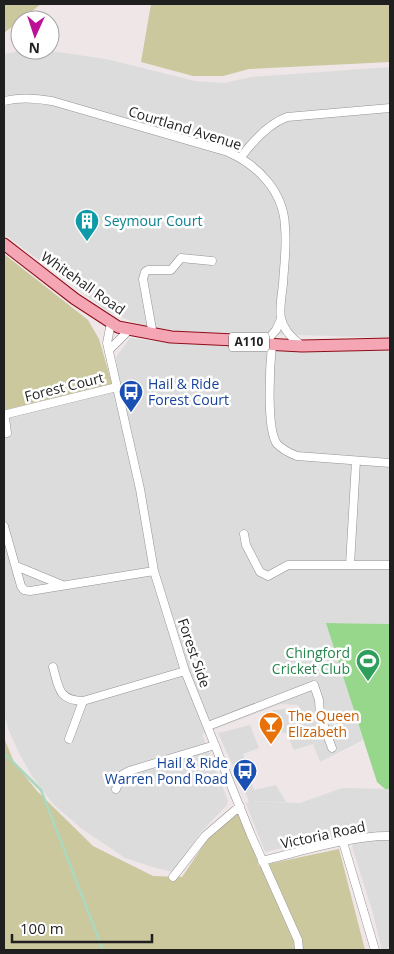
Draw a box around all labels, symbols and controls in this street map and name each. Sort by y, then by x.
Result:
north arrow [10,10,60,60]
text: N [28,39,40,58]
street label: Courtland Avenue [126,101,244,154]
building icon: Seymour Court [74,208,100,242]
place label: Seymour Court [104,211,202,230]
street label: Whitehall Road [38,247,129,319]
road number: A110 [229,332,269,352]
street label: Forest Court [22,367,106,406]
place label: Hail & Ride Forest Court [148,374,229,409]
bus stop icon: Hail & Ride Forest Court [118,379,144,413]
street label: Forest Side [174,616,215,690]
place label: Chingford Cricket Club [272,643,350,678]
sports icon: Chingford Cricket Club [355,648,381,682]
place label: The Queen Elizabeth [288,706,360,741]
bar icon: The Queen Elizabeth [258,711,284,745]
place label: Hail & Ride Warren Pond Road [105,753,228,788]
bus stop icon: Hail & Ride Warren Pond Road [232,758,258,792]
street label: Victoria Road [279,816,367,853]
scale bar [12,912,152,944]
text: 100 m [20,918,64,938]

